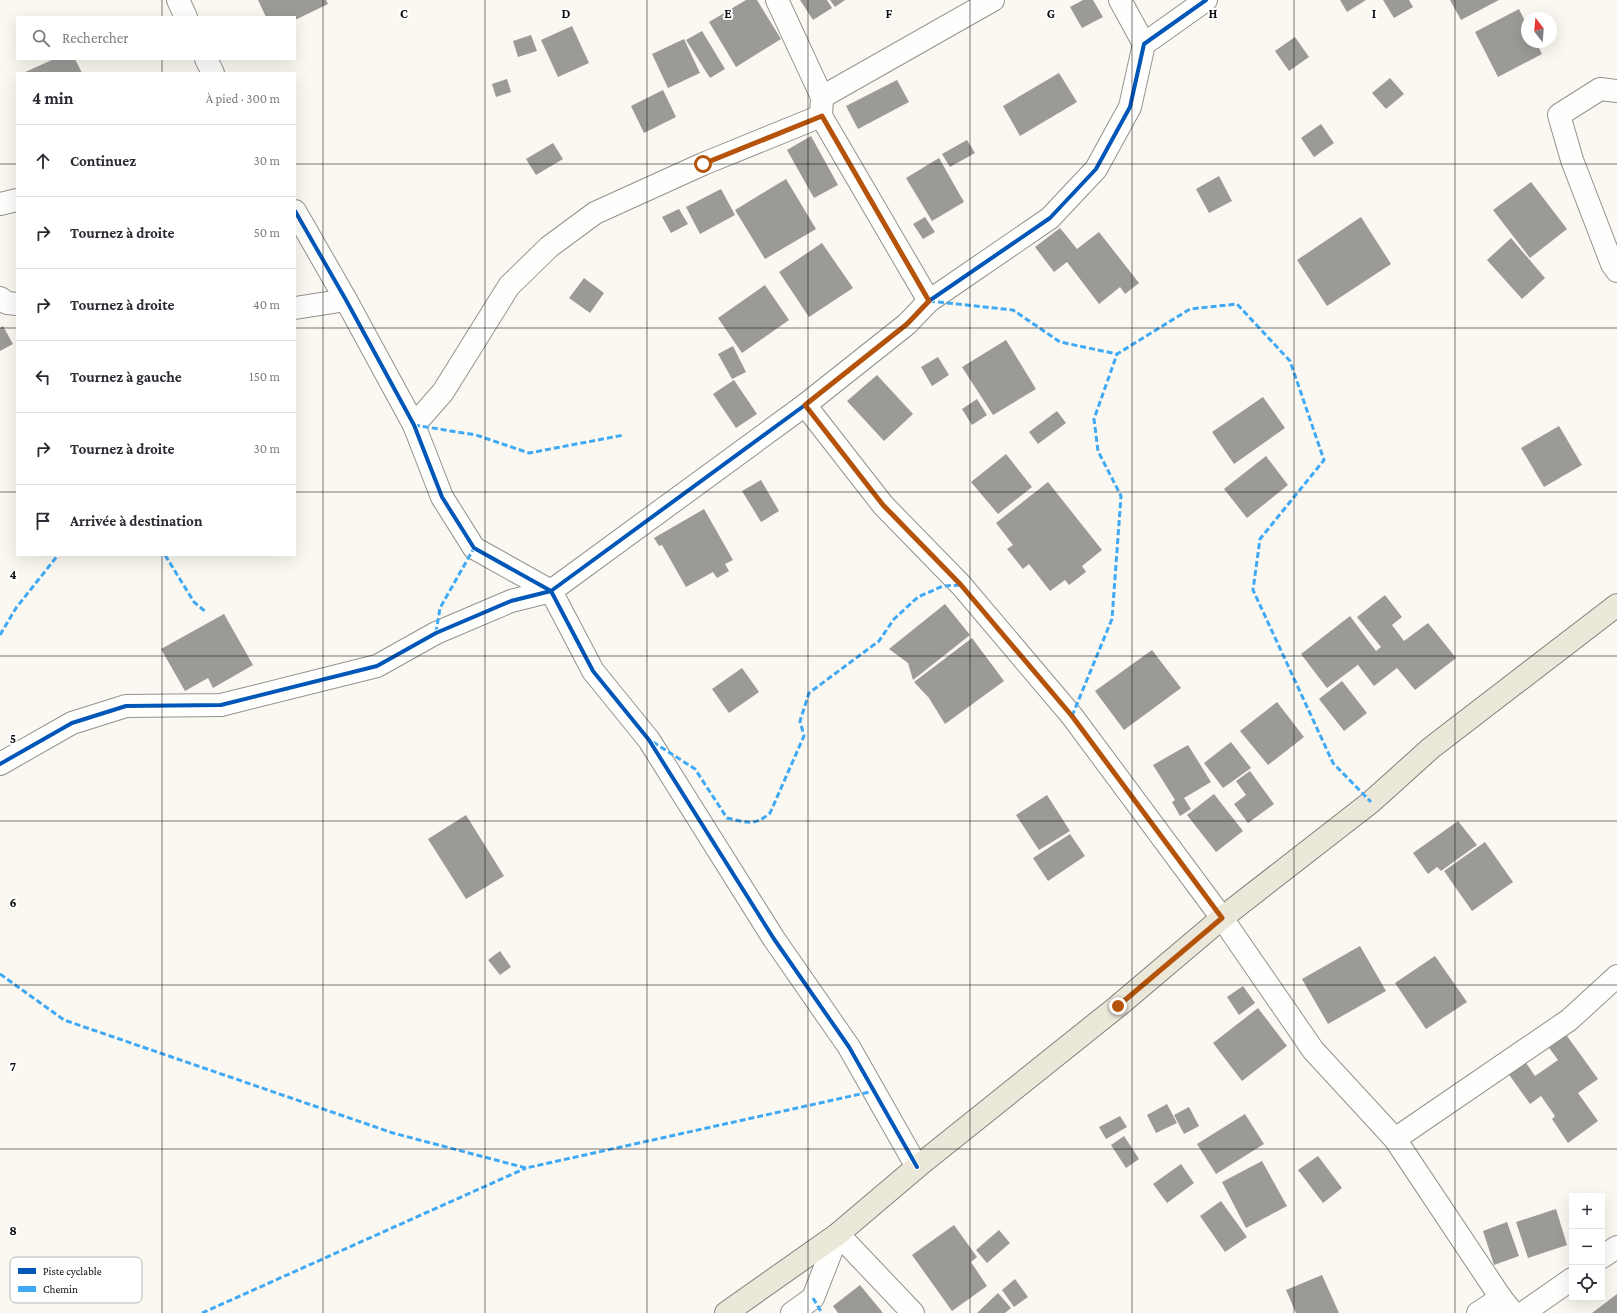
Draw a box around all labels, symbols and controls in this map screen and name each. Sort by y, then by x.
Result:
text: C [400,6,408,21]
text: D [562,6,571,21]
text: E [724,6,732,21]
text: F [886,6,893,21]
text: G [1047,6,1055,21]
text: H [1209,6,1218,21]
text: I [1372,6,1376,21]
north arrow [1521,12,1557,48]
search box [16,16,296,60]
icon: search [30,27,52,49]
text: Rechercher [62,30,129,46]
text: 4 min [32,89,74,108]
text: À pied · 300 m [206,91,280,106]
icon: ahead [32,150,54,172]
text: Continuez [70,153,136,169]
text: 30 m [254,153,280,168]
route start [694,155,712,173]
icon: right [32,222,54,244]
text: Tournez à droite [70,225,174,241]
text: 50 m [254,225,280,240]
icon: right [32,294,54,316]
text: Tournez à droite [70,297,174,313]
text: 40 m [253,297,280,312]
icon: left [32,366,54,388]
text: Tournez à gauche [70,369,182,385]
text: 150 m [249,369,280,384]
icon: right [32,438,54,460]
text: Tournez à droite [70,441,174,457]
text: 30 m [254,441,280,456]
icon: arrive [32,510,54,532]
text: Arrivée à destination [70,513,203,529]
text: 4 [9,567,17,582]
text: 5 [10,731,16,746]
text: 6 [9,895,17,910]
route end [1109,997,1127,1015]
text: 7 [10,1059,16,1074]
map controls [1569,1193,1605,1301]
button: + [1569,1193,1605,1229]
text: 8 [9,1223,17,1238]
button: − [1569,1229,1605,1265]
legend [10,1257,142,1303]
text: Piste cyclable [43,1265,102,1278]
button: locate [1569,1265,1605,1301]
text: Chemin [43,1283,78,1295]

